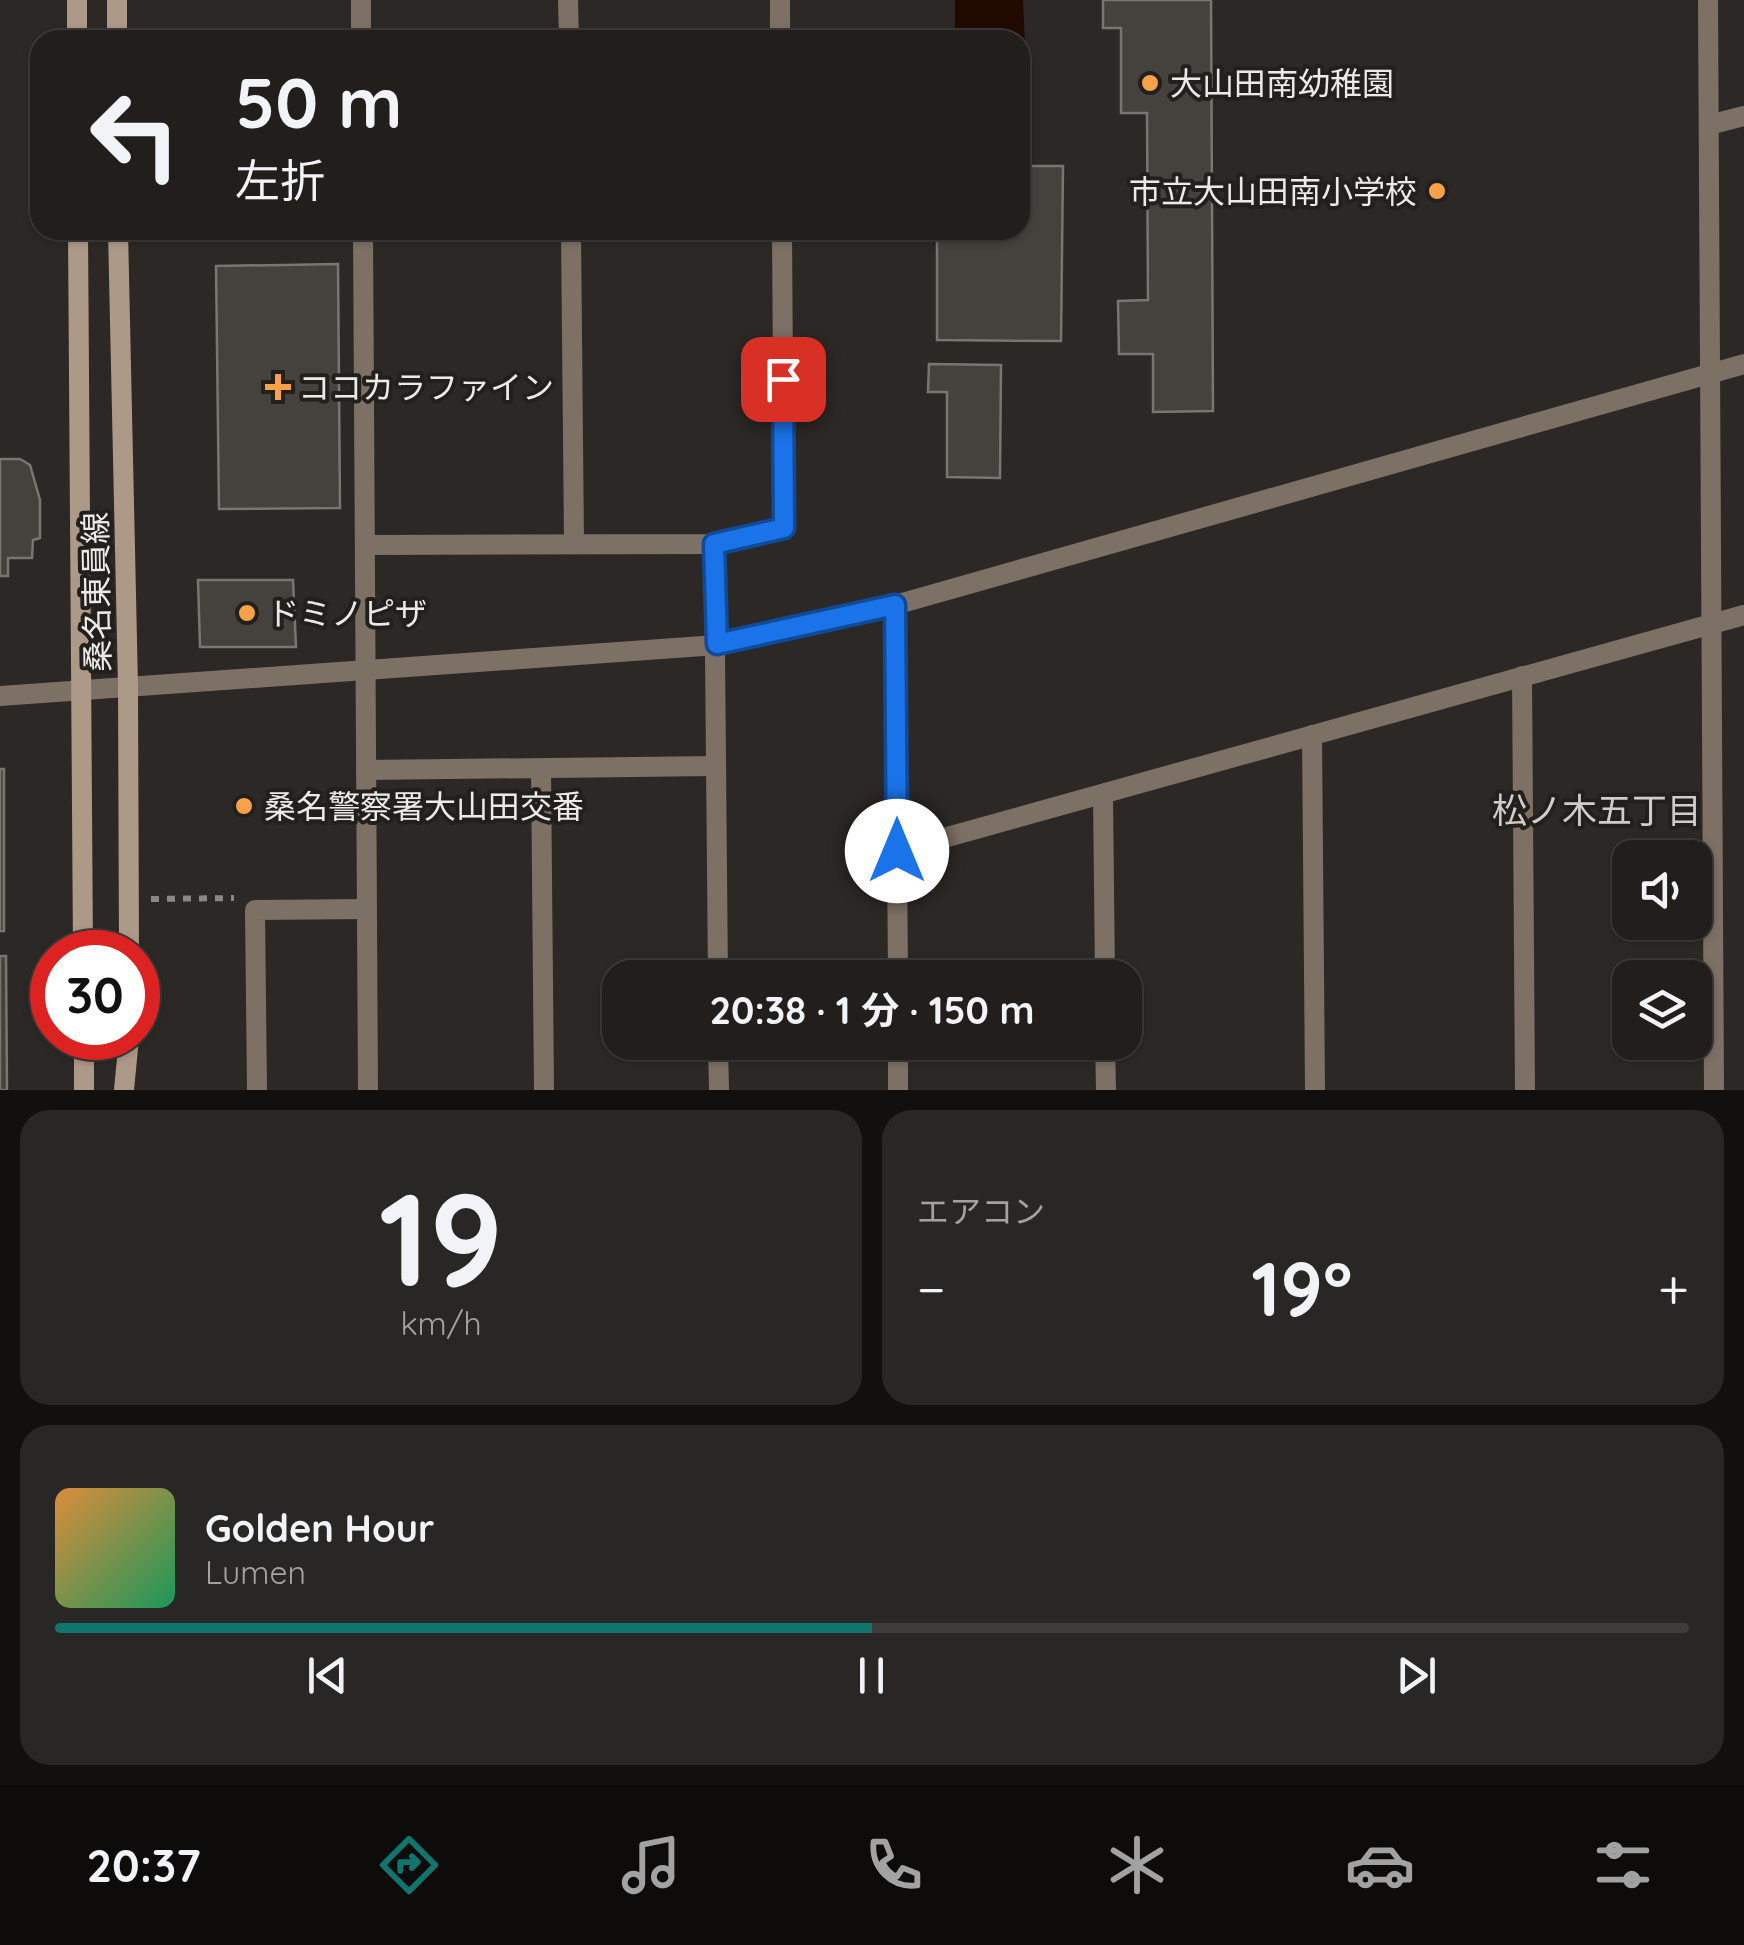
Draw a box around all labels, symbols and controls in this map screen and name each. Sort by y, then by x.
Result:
text: 50 m [235,58,402,146]
place label: 大山田南幼稚園 [1170,63,1394,103]
icon: left [70,70,200,200]
marker: 大山田南幼稚園 [1139,72,1161,94]
text: 左折 [235,152,325,208]
place label: 市立大山田南小学校 [1129,171,1417,211]
marker: 市立大山田南小学校 [1426,180,1448,202]
pin [741,337,826,422]
icon: arrive [756,352,811,407]
place label: ココカラファイン [298,367,554,407]
marker: ココカラファイン [267,376,289,398]
street label: 桑名東員線 [75,512,117,672]
place label: ドミノピザ [267,593,427,633]
marker: ドミノピザ [236,602,258,624]
place label: 桑名警察署大山田交番 [264,786,584,826]
district label: 松ノ木五丁目 [1492,788,1702,832]
marker: 桑名警察署大山田交番 [233,795,255,817]
position arrow [845,799,949,903]
map controls [1612,840,1712,1060]
button: sound [1612,840,1712,940]
speed limit sign: 30 [30,930,160,1060]
button: layers [1612,960,1712,1060]
text: 20:38 · 1 分 · 150 m [709,986,1035,1034]
text: 19 [379,1156,503,1319]
text: エアコン [917,1191,1045,1231]
text: 19° [1251,1241,1352,1335]
text: − [917,1254,946,1323]
text: + [1658,1254,1689,1323]
text: km/h [400,1303,482,1343]
text: Golden Hour [205,1504,434,1552]
text: Lumen [205,1552,306,1592]
icon: previous [300,1648,355,1703]
icon: pause [844,1648,899,1703]
icon: next [1389,1648,1444,1703]
icon: directions [374,1830,444,1900]
icon: music [616,1830,686,1900]
icon: phone [859,1830,929,1900]
icon: climate [1102,1830,1172,1900]
icon: car [1345,1830,1415,1900]
icon: filters [1588,1830,1658,1900]
text: 20:37 [86,1837,201,1893]

